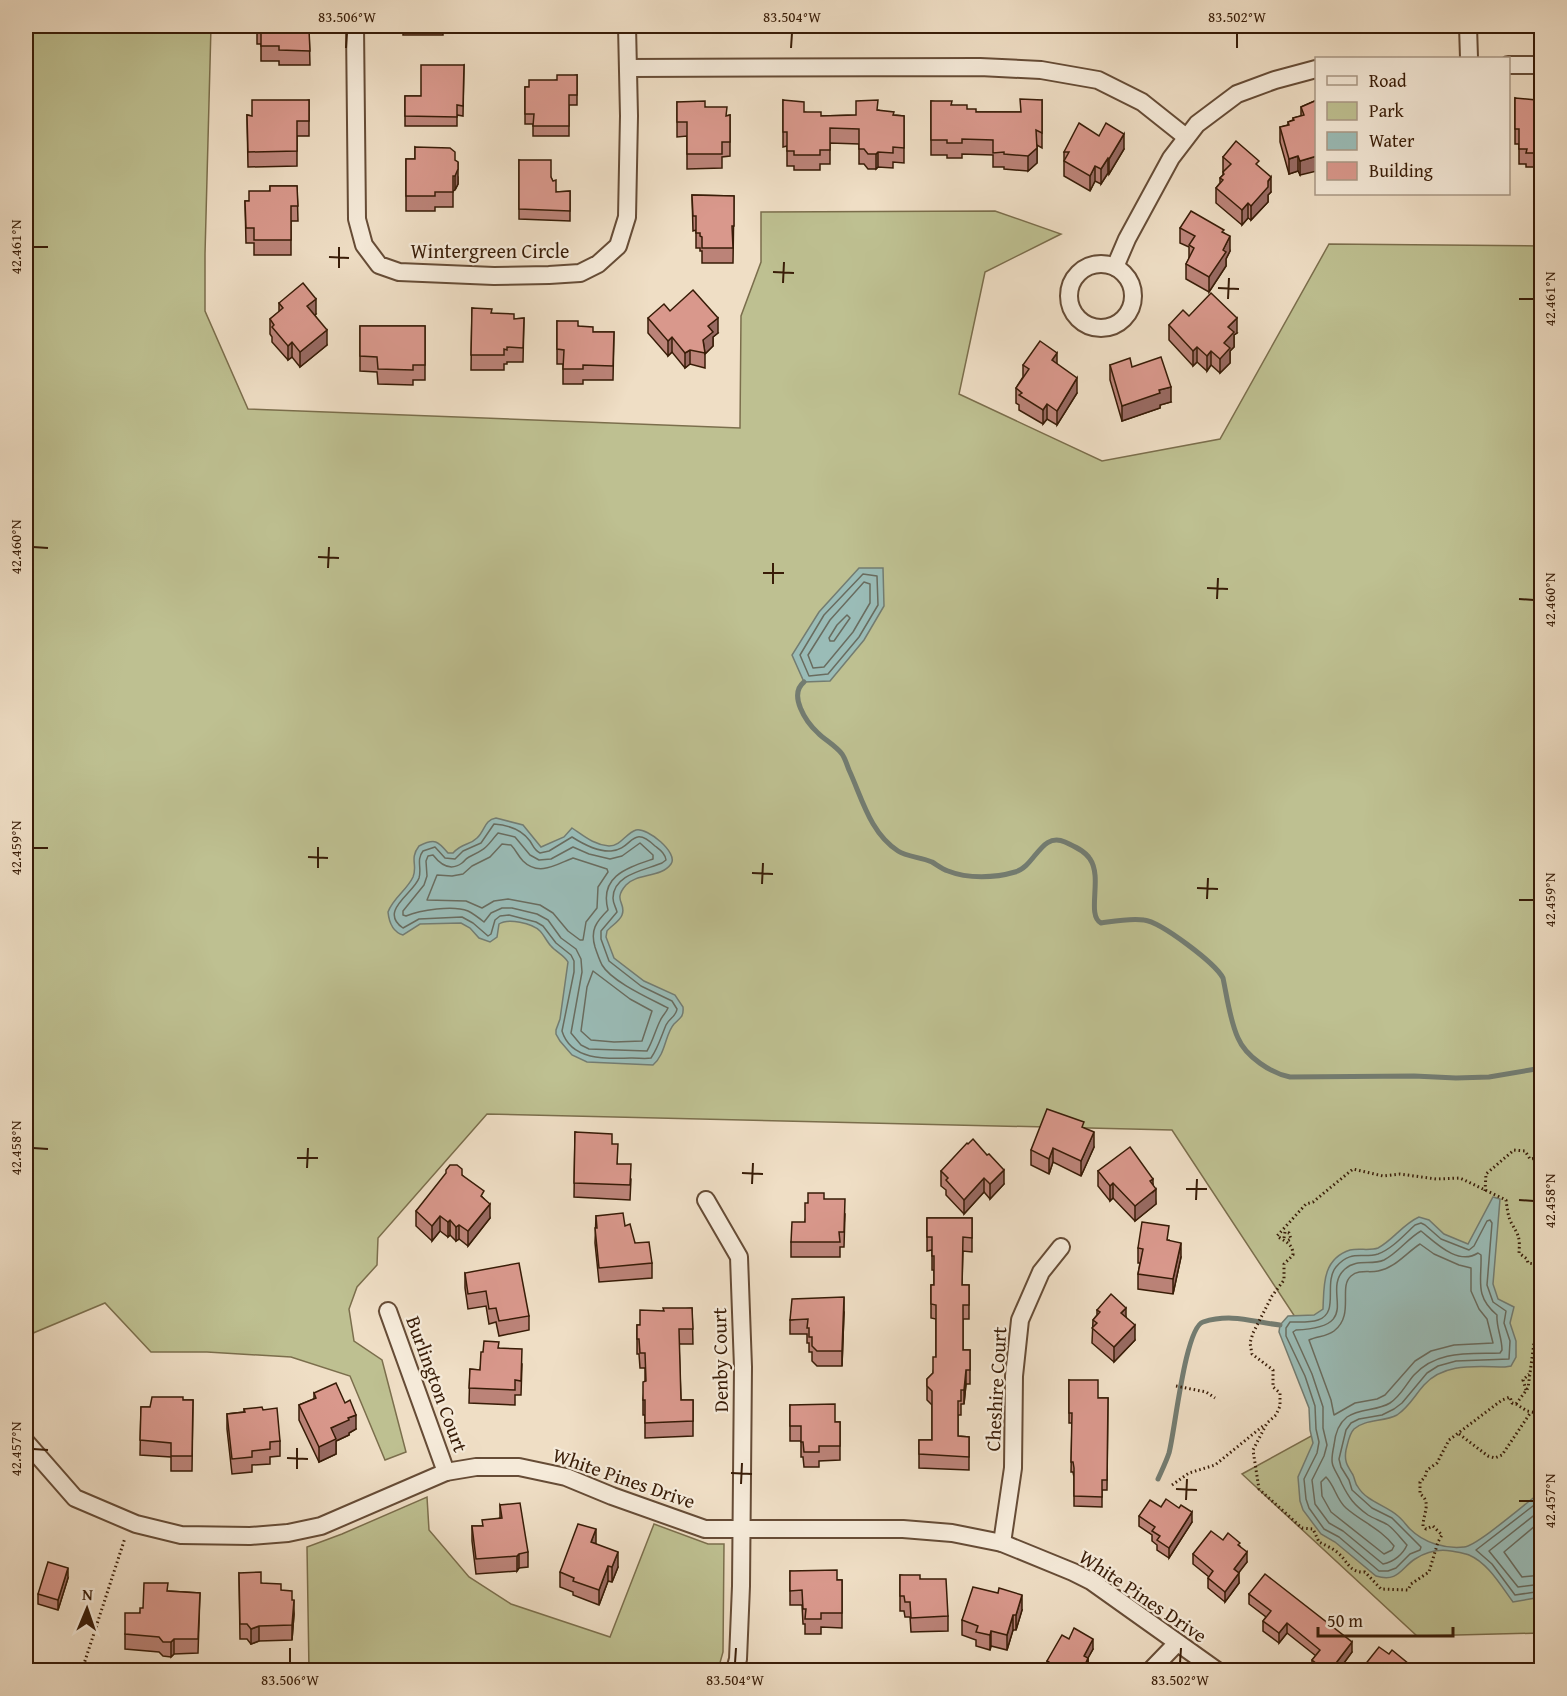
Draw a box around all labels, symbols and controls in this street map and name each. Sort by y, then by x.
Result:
text: 83.506°W [318,6,376,27]
text: 83.504°W [763,6,821,27]
text: 83.502°W [1208,6,1266,27]
legend [1315,57,1510,195]
text: Road [1369,67,1407,94]
text: Park [1369,97,1405,124]
text: Water [1369,127,1415,154]
text: Building [1369,157,1433,184]
text: 42.461°N [5,219,26,274]
street label: Wintergreen Circle [411,236,569,265]
text: 42.461°N [1539,271,1560,326]
text: 42.460°N [5,519,26,574]
text: 42.460°N [1539,572,1560,627]
text: 42.459°N [5,820,26,875]
text: 42.459°N [1539,872,1560,927]
text: 42.458°N [5,1120,26,1175]
text: 42.458°N [1539,1173,1560,1228]
street label: Denby Court [704,1307,735,1413]
street label: Burlington Court [399,1312,476,1456]
street label: Cheshire Court [978,1326,1013,1452]
text: 42.457°N [5,1421,26,1476]
street label: White Pines Drive [549,1440,699,1515]
text: 42.457°N [1539,1473,1560,1528]
street label: White Pines Drive [1073,1542,1213,1649]
north arrow [57,1579,117,1639]
text: N [82,1582,94,1606]
scale bar [1318,1600,1453,1638]
text: 50 m [1327,1607,1363,1634]
text: 83.506°W [261,1669,319,1690]
text: 83.504°W [706,1669,764,1690]
text: 83.502°W [1151,1669,1209,1690]

